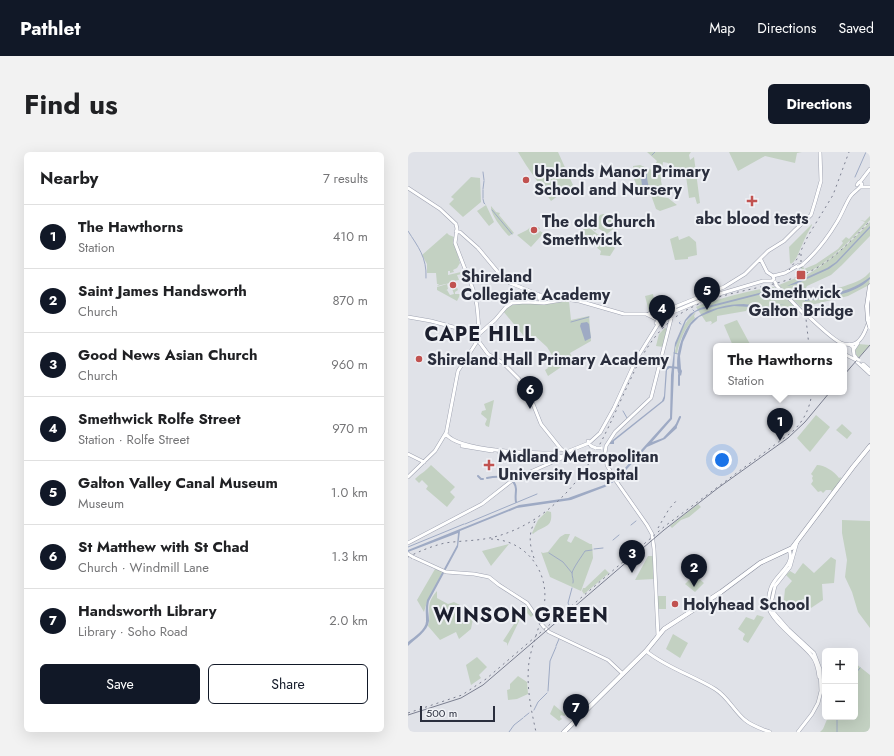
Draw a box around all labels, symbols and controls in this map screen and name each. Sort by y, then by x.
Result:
text: Pathlet [20,15,80,42]
text: Map [709,18,735,38]
text: Directions [757,18,817,38]
text: Saved [839,18,874,38]
text: Find us [24,84,118,125]
button: Directions [768,84,870,124]
place label: Uplands Manor Primary School and Nursery [534,160,711,201]
text: Nearby [40,166,98,190]
text: 7 results [323,169,368,188]
marker: Uplands Manor Primary School and Nursery [521,175,531,185]
marker: abc blood tests [746,195,758,207]
place label: abc blood tests [696,207,808,230]
place label: The old Church Smethwick [542,210,655,251]
text: The Hawthorns [78,216,183,238]
marker: The old Church Smethwick [529,225,539,235]
text: 1 [50,227,56,246]
text: 410 m [333,227,368,246]
text: Station [78,238,115,257]
place label: Shireland Collegiate Academy [461,265,611,306]
marker: Smethwick Galton Bridge [795,269,807,281]
pin: 5 [694,277,720,310]
text: Saint James Handsworth [78,280,247,302]
marker: Shireland Collegiate Academy [448,280,458,290]
place label: Smethwick Galton Bridge [749,281,853,322]
text: 2 [49,291,57,310]
text: 870 m [332,291,368,310]
pin: 4 [649,295,675,328]
text: Church [78,302,118,321]
district label: CAPE HILL [424,320,536,349]
popup [713,343,847,395]
text: Good News Asian Church [78,344,257,366]
place label: Shireland Hall Primary Academy [427,348,669,371]
text: The Hawthorns [727,349,833,371]
marker: Shireland Hall Primary Academy [414,354,424,364]
text: 3 [49,355,57,374]
text: 960 m [331,355,368,374]
text: Church [78,366,118,385]
text: Station [727,371,764,390]
pin: 6 [517,376,543,409]
text: Smethwick Rolfe Street [78,408,241,430]
pin: 1 [767,408,793,441]
text: 4 [48,419,58,438]
text: 970 m [332,419,368,438]
text: Station · Rolfe Street [78,430,189,449]
place label: Midland Metropolitan University Hospital [498,445,659,486]
your location [712,450,732,470]
marker: Midland Metropolitan University Hospital [483,459,495,471]
text: Galton Valley Canal Museum [78,472,278,494]
text: 5 [49,483,57,502]
text: 1.0 km [331,483,368,502]
text: Museum [78,494,124,513]
text: St Matthew with St Chad [78,536,249,558]
pin: 3 [619,540,645,573]
text: 6 [49,547,57,566]
text: 1.3 km [331,547,368,566]
pin: 2 [681,554,707,587]
text: Church · Windmill Lane [78,558,209,577]
place label: Holyhead School [683,593,809,616]
marker: Holyhead School [670,599,680,609]
text: Handsworth Library [78,600,217,622]
district label: WINSON GREEN [433,601,609,630]
text: 7 [49,611,57,630]
text: 2.0 km [329,611,368,630]
text: Library · Soho Road [78,622,188,641]
map controls [822,648,858,720]
button: + [822,648,858,684]
button: Save [40,664,200,704]
button: Share [208,664,368,704]
button: − [822,684,858,720]
pin: 7 [563,694,589,727]
scale bar [420,704,495,723]
text: 500 m [426,705,457,721]

